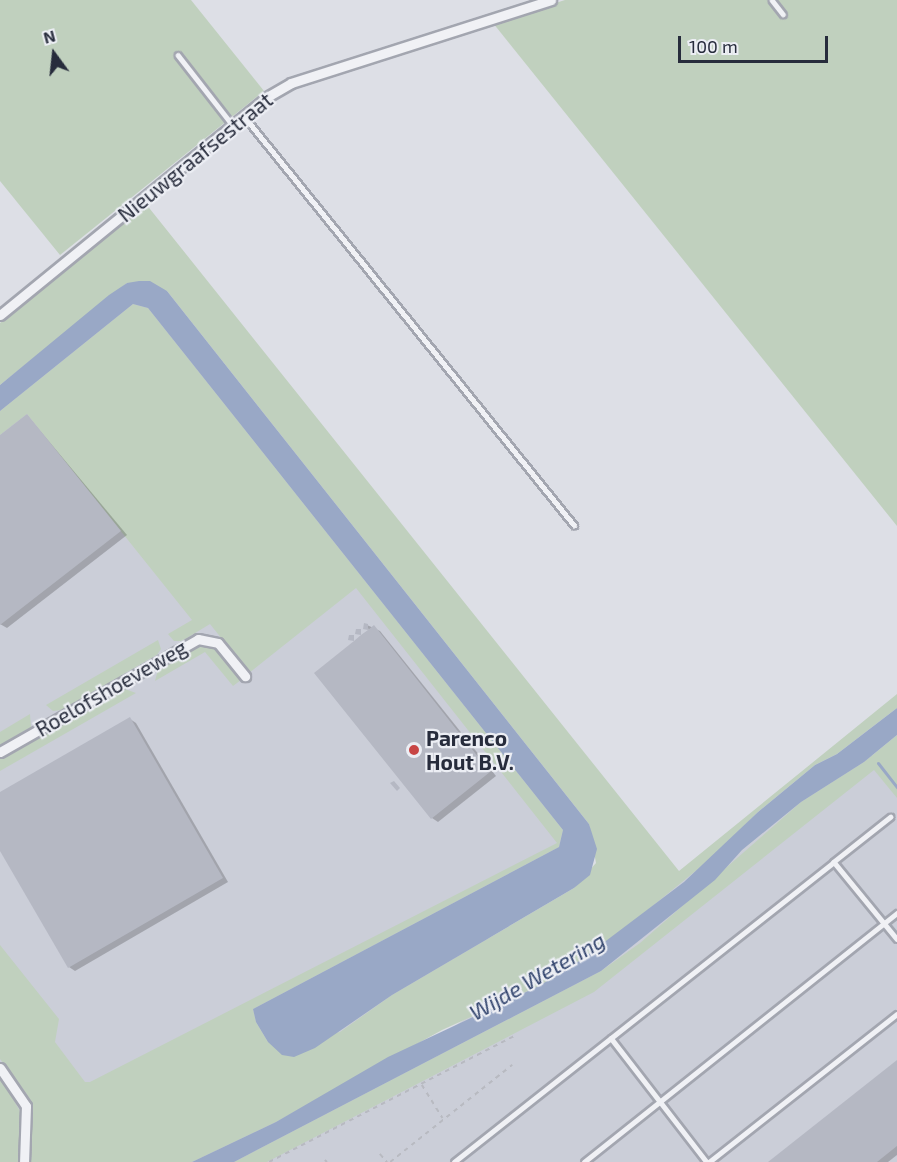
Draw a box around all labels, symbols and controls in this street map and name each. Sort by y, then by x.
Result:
north arrow [24,24,84,84]
scale bar [681,24,831,62]
text: N [41,25,57,47]
text: 100 m [689,35,738,57]
street label: Nieuwgraafsestraat [113,87,277,227]
street label: Roelofshoeveweg [31,634,191,742]
place label: Parenco Hout B.V. [426,725,514,775]
marker: Parenco Hout B.V. [407,743,421,757]
water label: Wijde Wetering [464,926,610,1026]

